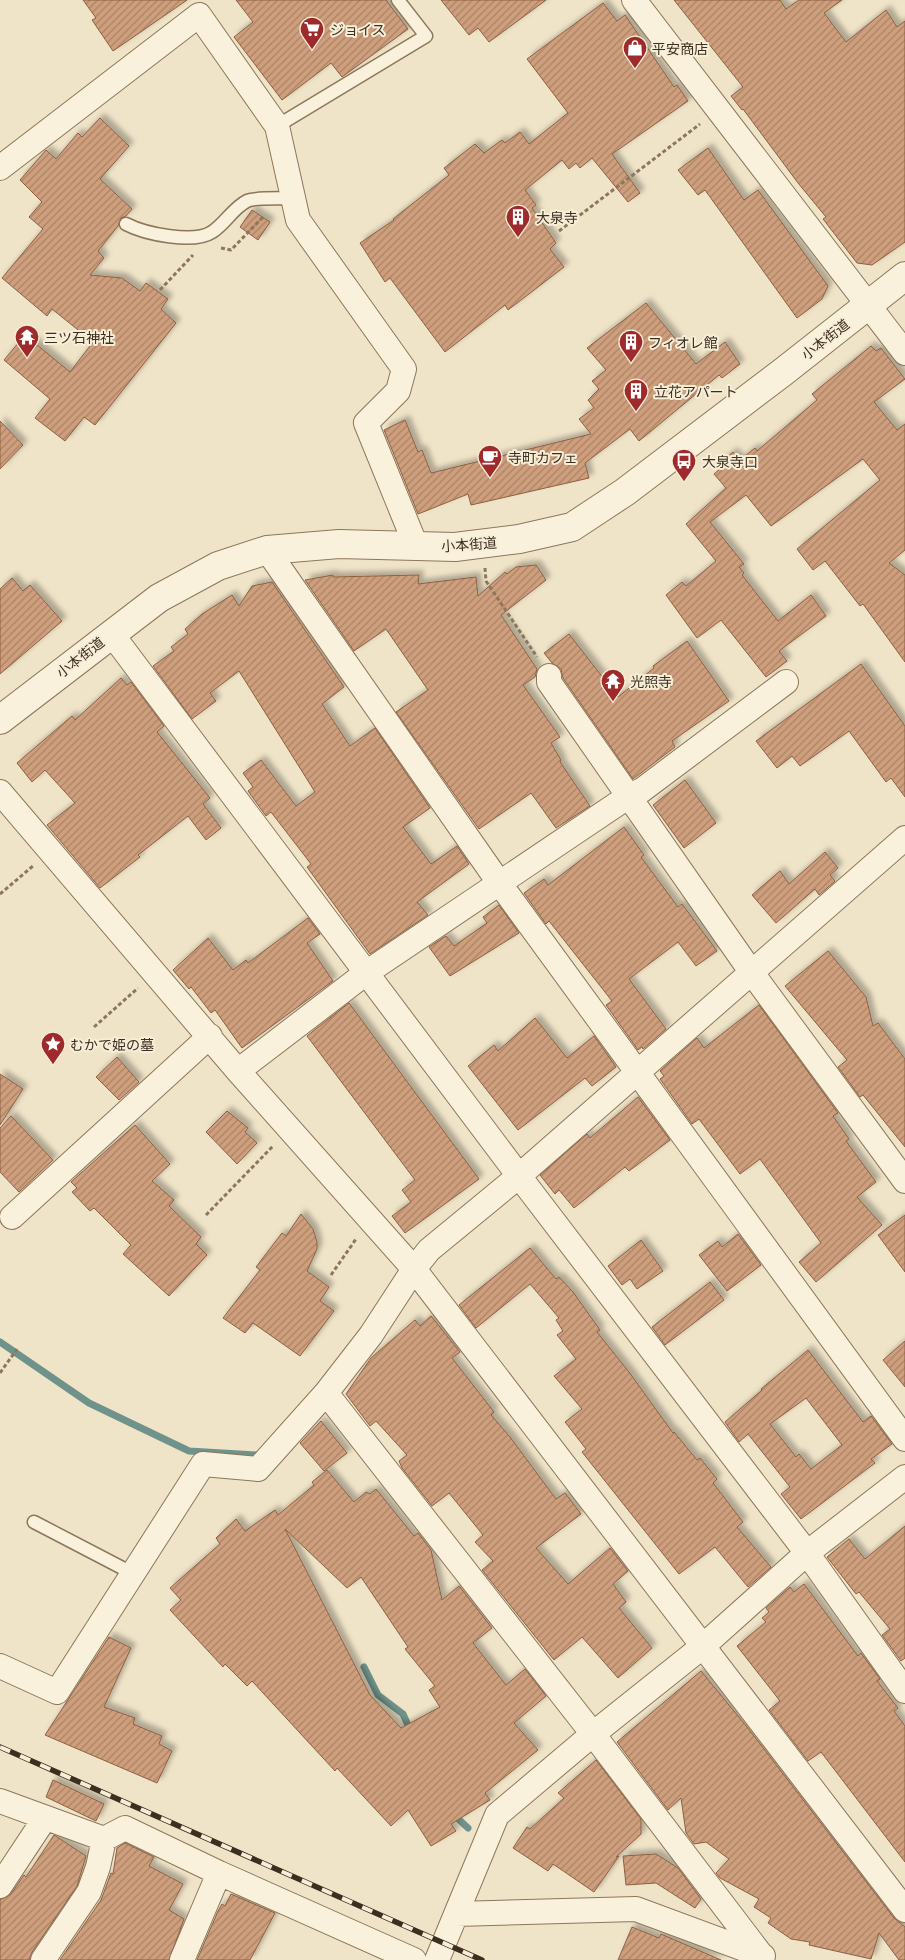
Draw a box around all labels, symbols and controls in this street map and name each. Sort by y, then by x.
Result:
supermarket icon: ジョイス [299,16,325,50]
place label: ジョイス [330,20,386,39]
shop icon: 平安商店 [622,35,648,69]
place label: 平安商店 [652,39,708,58]
building icon: 大泉寺 [505,204,531,238]
place label: 大泉寺 [536,208,578,227]
street label: 小本街道 [797,314,853,364]
temple icon: 三ツ石神社 [14,324,40,358]
place label: 三ツ石神社 [44,328,114,347]
building icon: フィオレ館 [618,329,644,363]
place label: フィオレ館 [648,333,718,352]
building icon: 立花アパート [623,378,649,412]
place label: 立花アパート [654,382,738,401]
cafe icon: 寺町カフェ [477,444,503,478]
place label: 寺町カフェ [508,448,578,467]
bus stop icon: 大泉寺口 [671,448,697,482]
place label: 大泉寺口 [702,452,758,471]
street label: 小本街道 [440,533,498,555]
street label: 小本街道 [52,632,108,682]
temple icon: 光照寺 [600,668,626,702]
place label: 光照寺 [630,672,672,691]
place icon: むかで姫の墓 [40,1031,66,1065]
place label: むかで姫の墓 [70,1035,154,1054]

